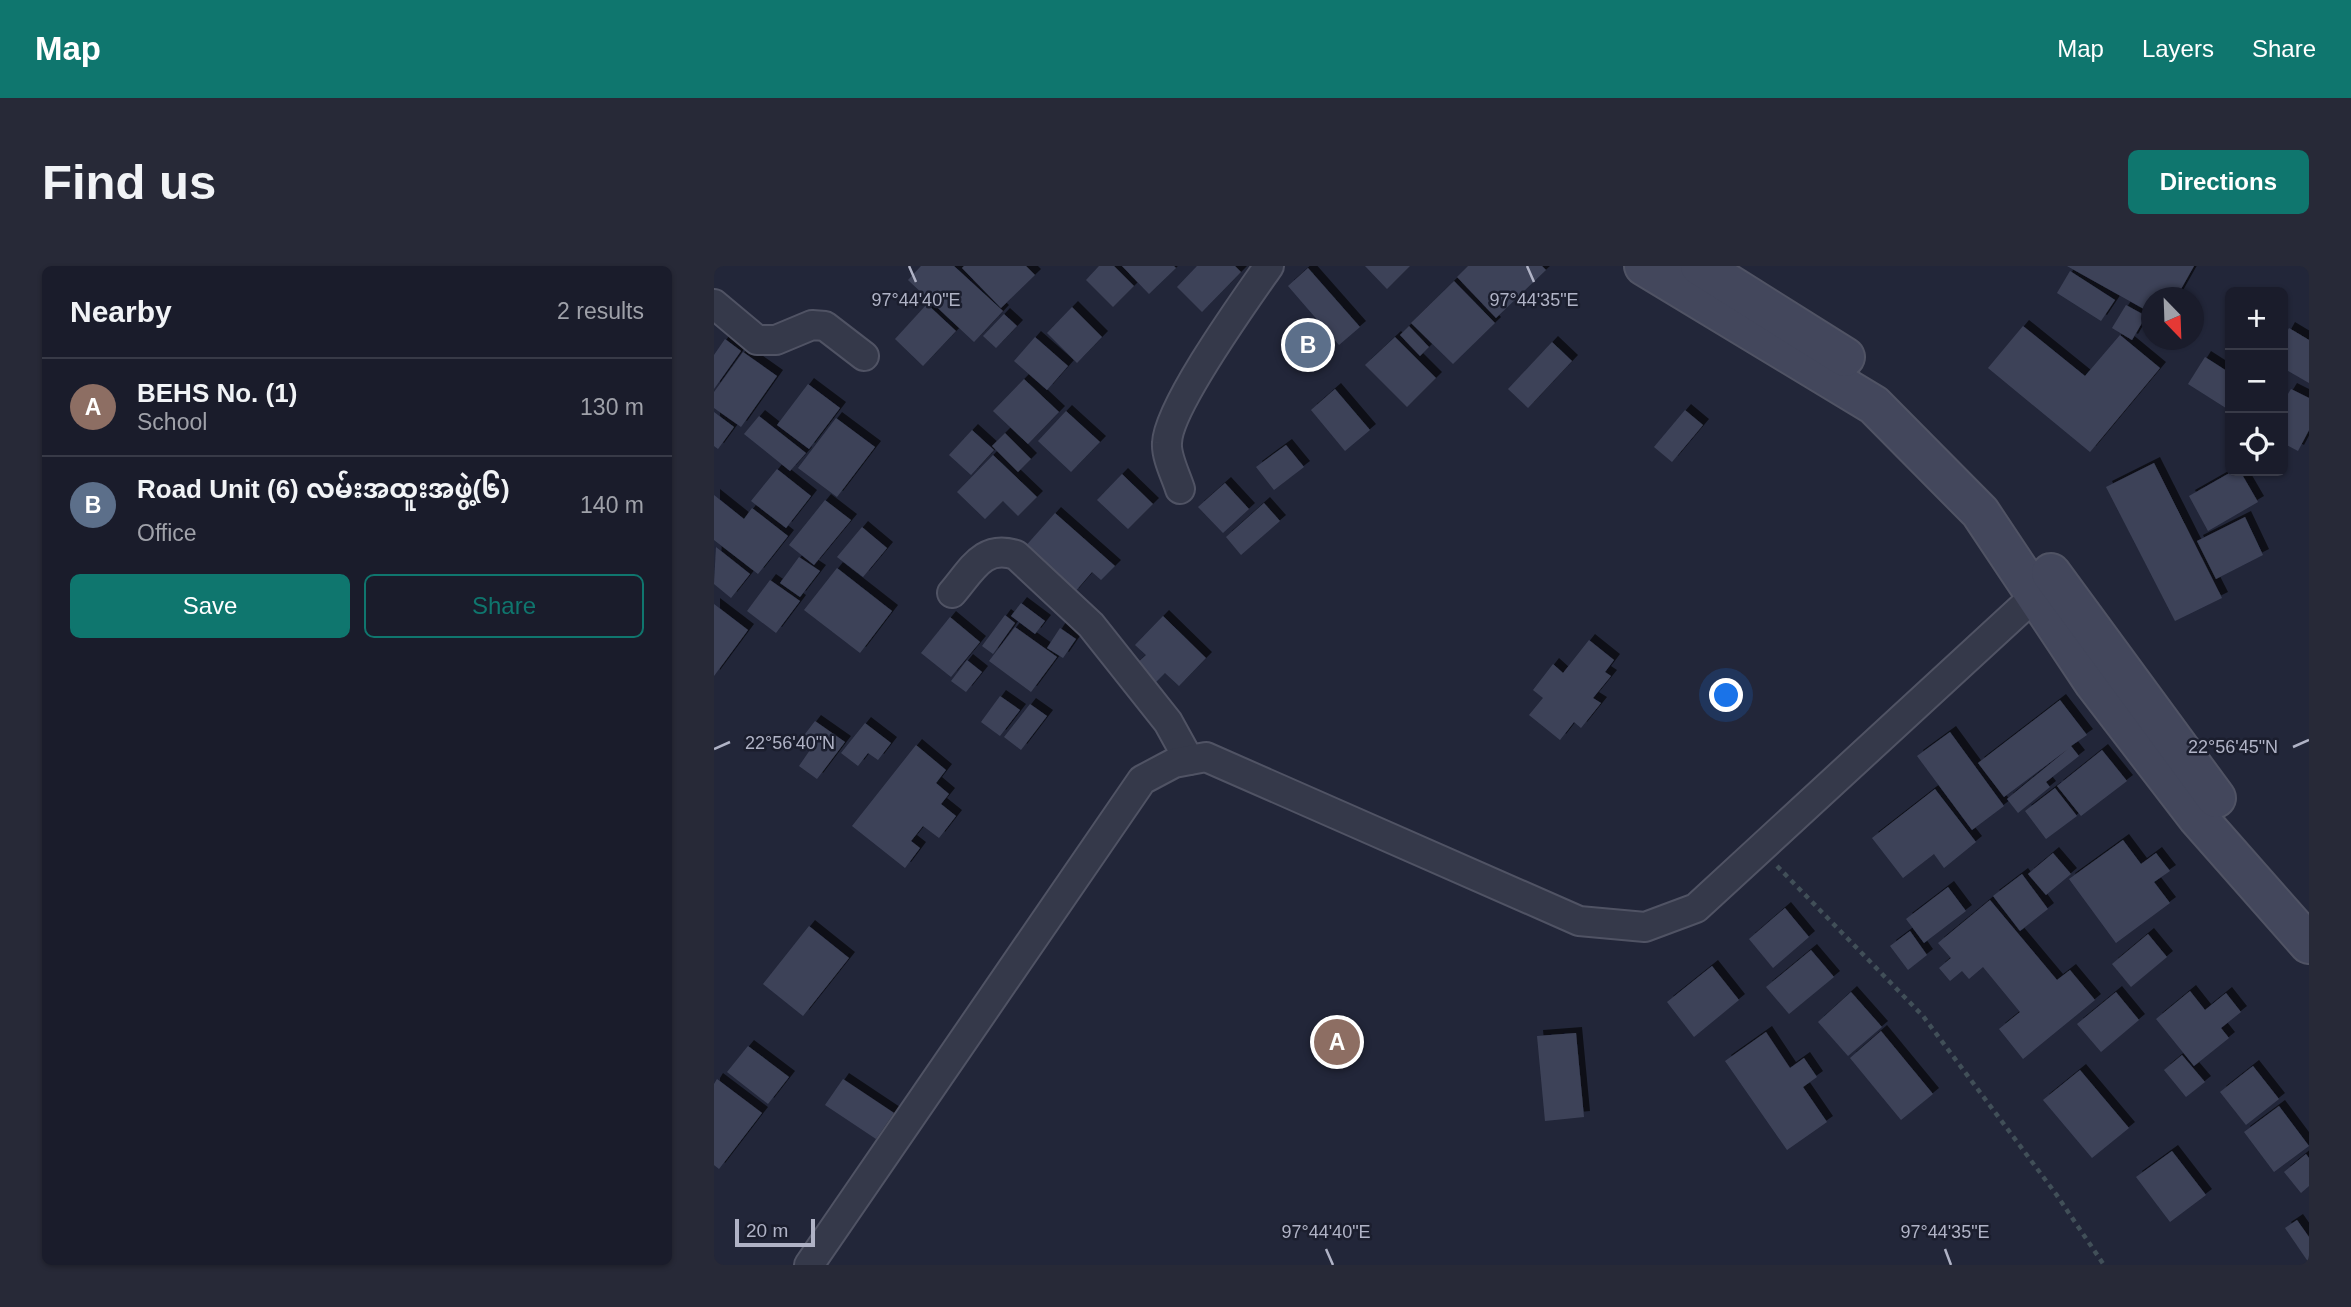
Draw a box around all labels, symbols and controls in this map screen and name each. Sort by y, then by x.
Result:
text: Map [35,30,101,67]
text: Map [2057,35,2104,62]
text: Layers [2142,35,2214,62]
text: Share [2252,35,2316,62]
button: Directions [2128,150,2309,214]
text: Find us [42,155,216,209]
north arrow [2141,287,2204,350]
map controls [2225,287,2288,476]
button: + [2225,287,2288,350]
text: 97°44'40"E [871,290,961,310]
text: 97°44'35"E [1489,290,1579,310]
text: Nearby [70,295,172,328]
text: 2 results [557,298,644,324]
pin: B [1285,319,1331,371]
button: − [2225,350,2288,413]
text: BEHS No. (1) [137,378,297,408]
text: A [85,394,101,420]
text: 130 m [580,394,644,420]
text: School [137,409,207,435]
button: locate [2225,413,2288,476]
text: Road Unit (6) လမ်းအထူးအဖွဲ့(၆) [137,474,510,504]
text: B [85,492,101,518]
text: 140 m [580,492,644,518]
text: Office [137,520,197,546]
button: Save [70,574,350,638]
button: Share [364,574,644,638]
your location [1709,678,1743,712]
text: 22°56'40"N [745,733,835,753]
text: 22°56'45"N [2188,737,2278,757]
pin: A [1314,1016,1360,1068]
scale bar [735,1216,816,1248]
text: 20 m [746,1220,788,1241]
text: 97°44'40"E [1281,1222,1371,1242]
text: 97°44'35"E [1900,1222,1990,1242]

